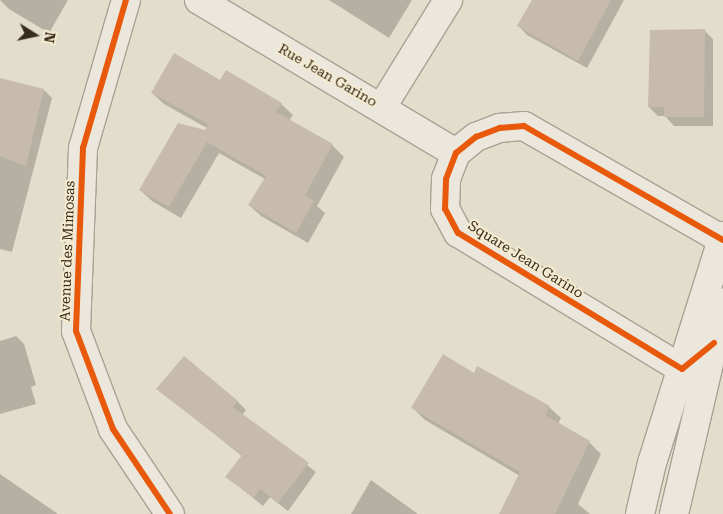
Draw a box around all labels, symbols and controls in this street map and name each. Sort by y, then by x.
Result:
north arrow [10,10,60,60]
text: N [41,31,59,44]
street label: Rue Jean Garino [276,40,380,110]
street label: Avenue des Mimosas [56,180,78,322]
street label: Square Jean Garino [465,217,587,301]

